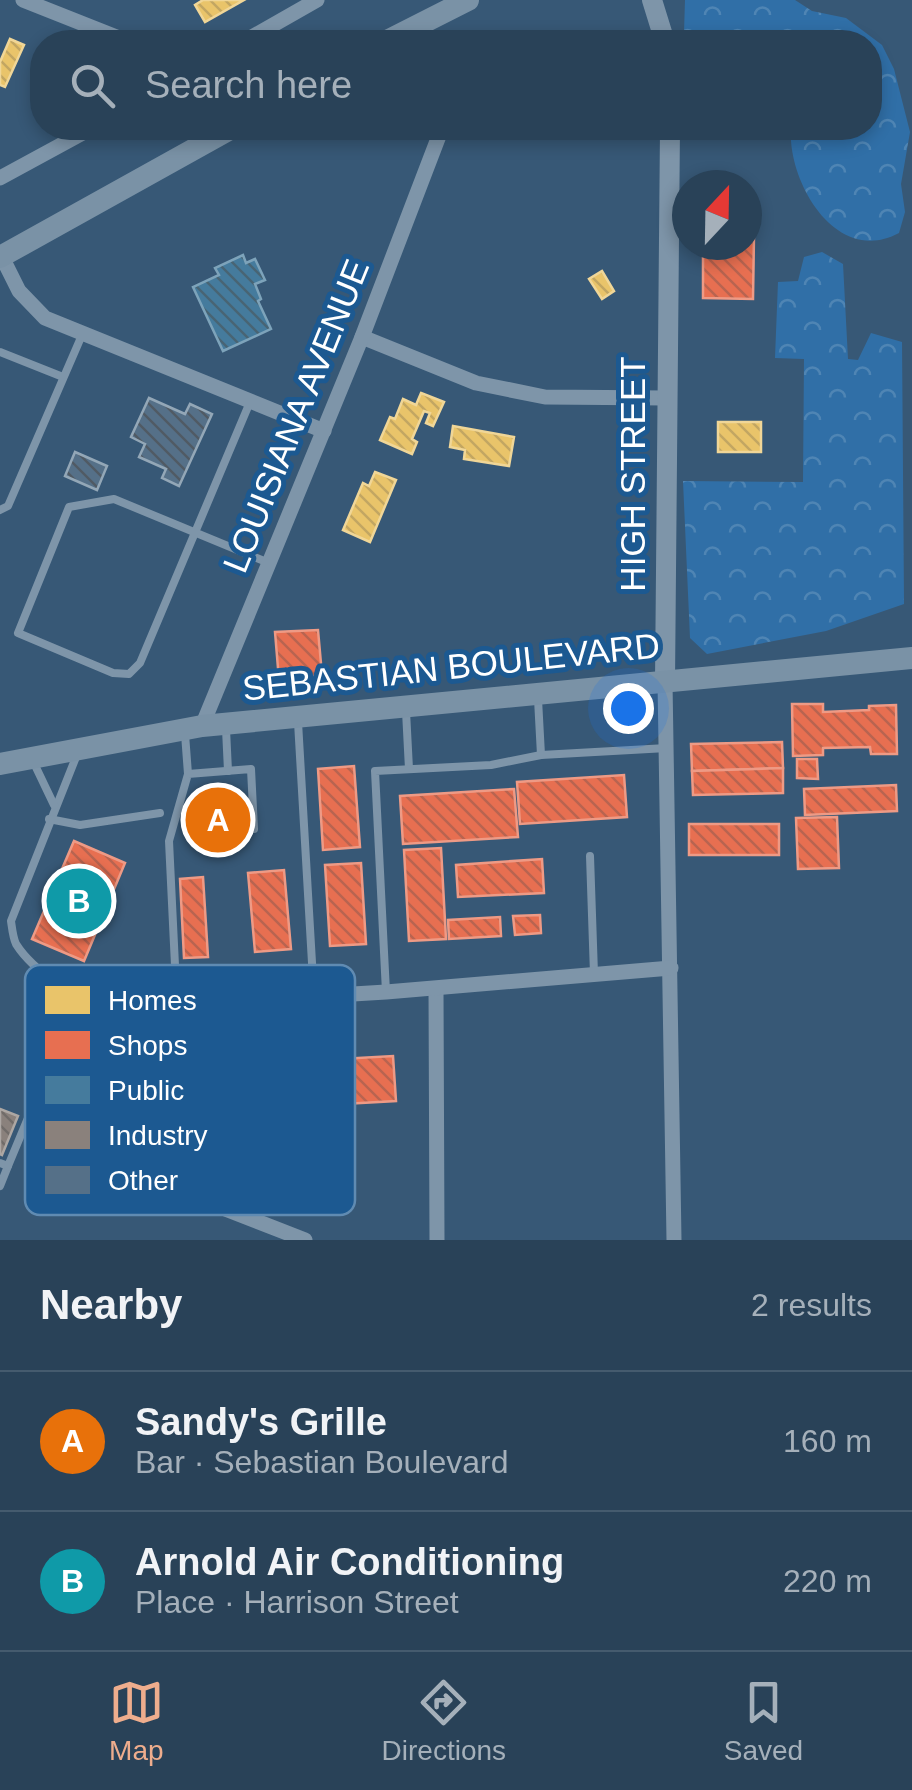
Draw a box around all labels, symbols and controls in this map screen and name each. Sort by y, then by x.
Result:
search box [30,30,882,140]
icon: search [65,58,120,113]
text: Search here [145,64,352,106]
north arrow [672,170,762,260]
street label: LOUISIANA AVENUE [215,254,376,578]
street label: HIGH STREET [613,356,652,592]
street label: SEBASTIAN BOULEVARD [240,625,662,708]
your location [603,683,654,734]
pin: A [186,782,250,858]
pin: B [46,864,112,938]
legend [25,965,355,1215]
text: Homes [108,985,197,1016]
text: Shops [108,1030,187,1061]
text: Public [108,1075,184,1106]
text: Industry [108,1120,208,1151]
text: Other [108,1165,178,1196]
text: Nearby [40,1281,182,1328]
text: 2 results [751,1287,872,1323]
text: Sandy's Grille [135,1401,387,1443]
text: A [61,1423,84,1459]
text: 160 m [783,1423,872,1459]
text: Bar · Sebastian Boulevard [135,1444,509,1480]
text: Arnold Air Conditioning [135,1541,564,1583]
text: B [61,1563,84,1599]
text: 220 m [783,1563,872,1599]
text: Place · Harrison Street [135,1584,459,1620]
tab: Map [109,1675,164,1767]
tab: Directions [382,1675,506,1767]
tab: Saved [724,1675,803,1767]

